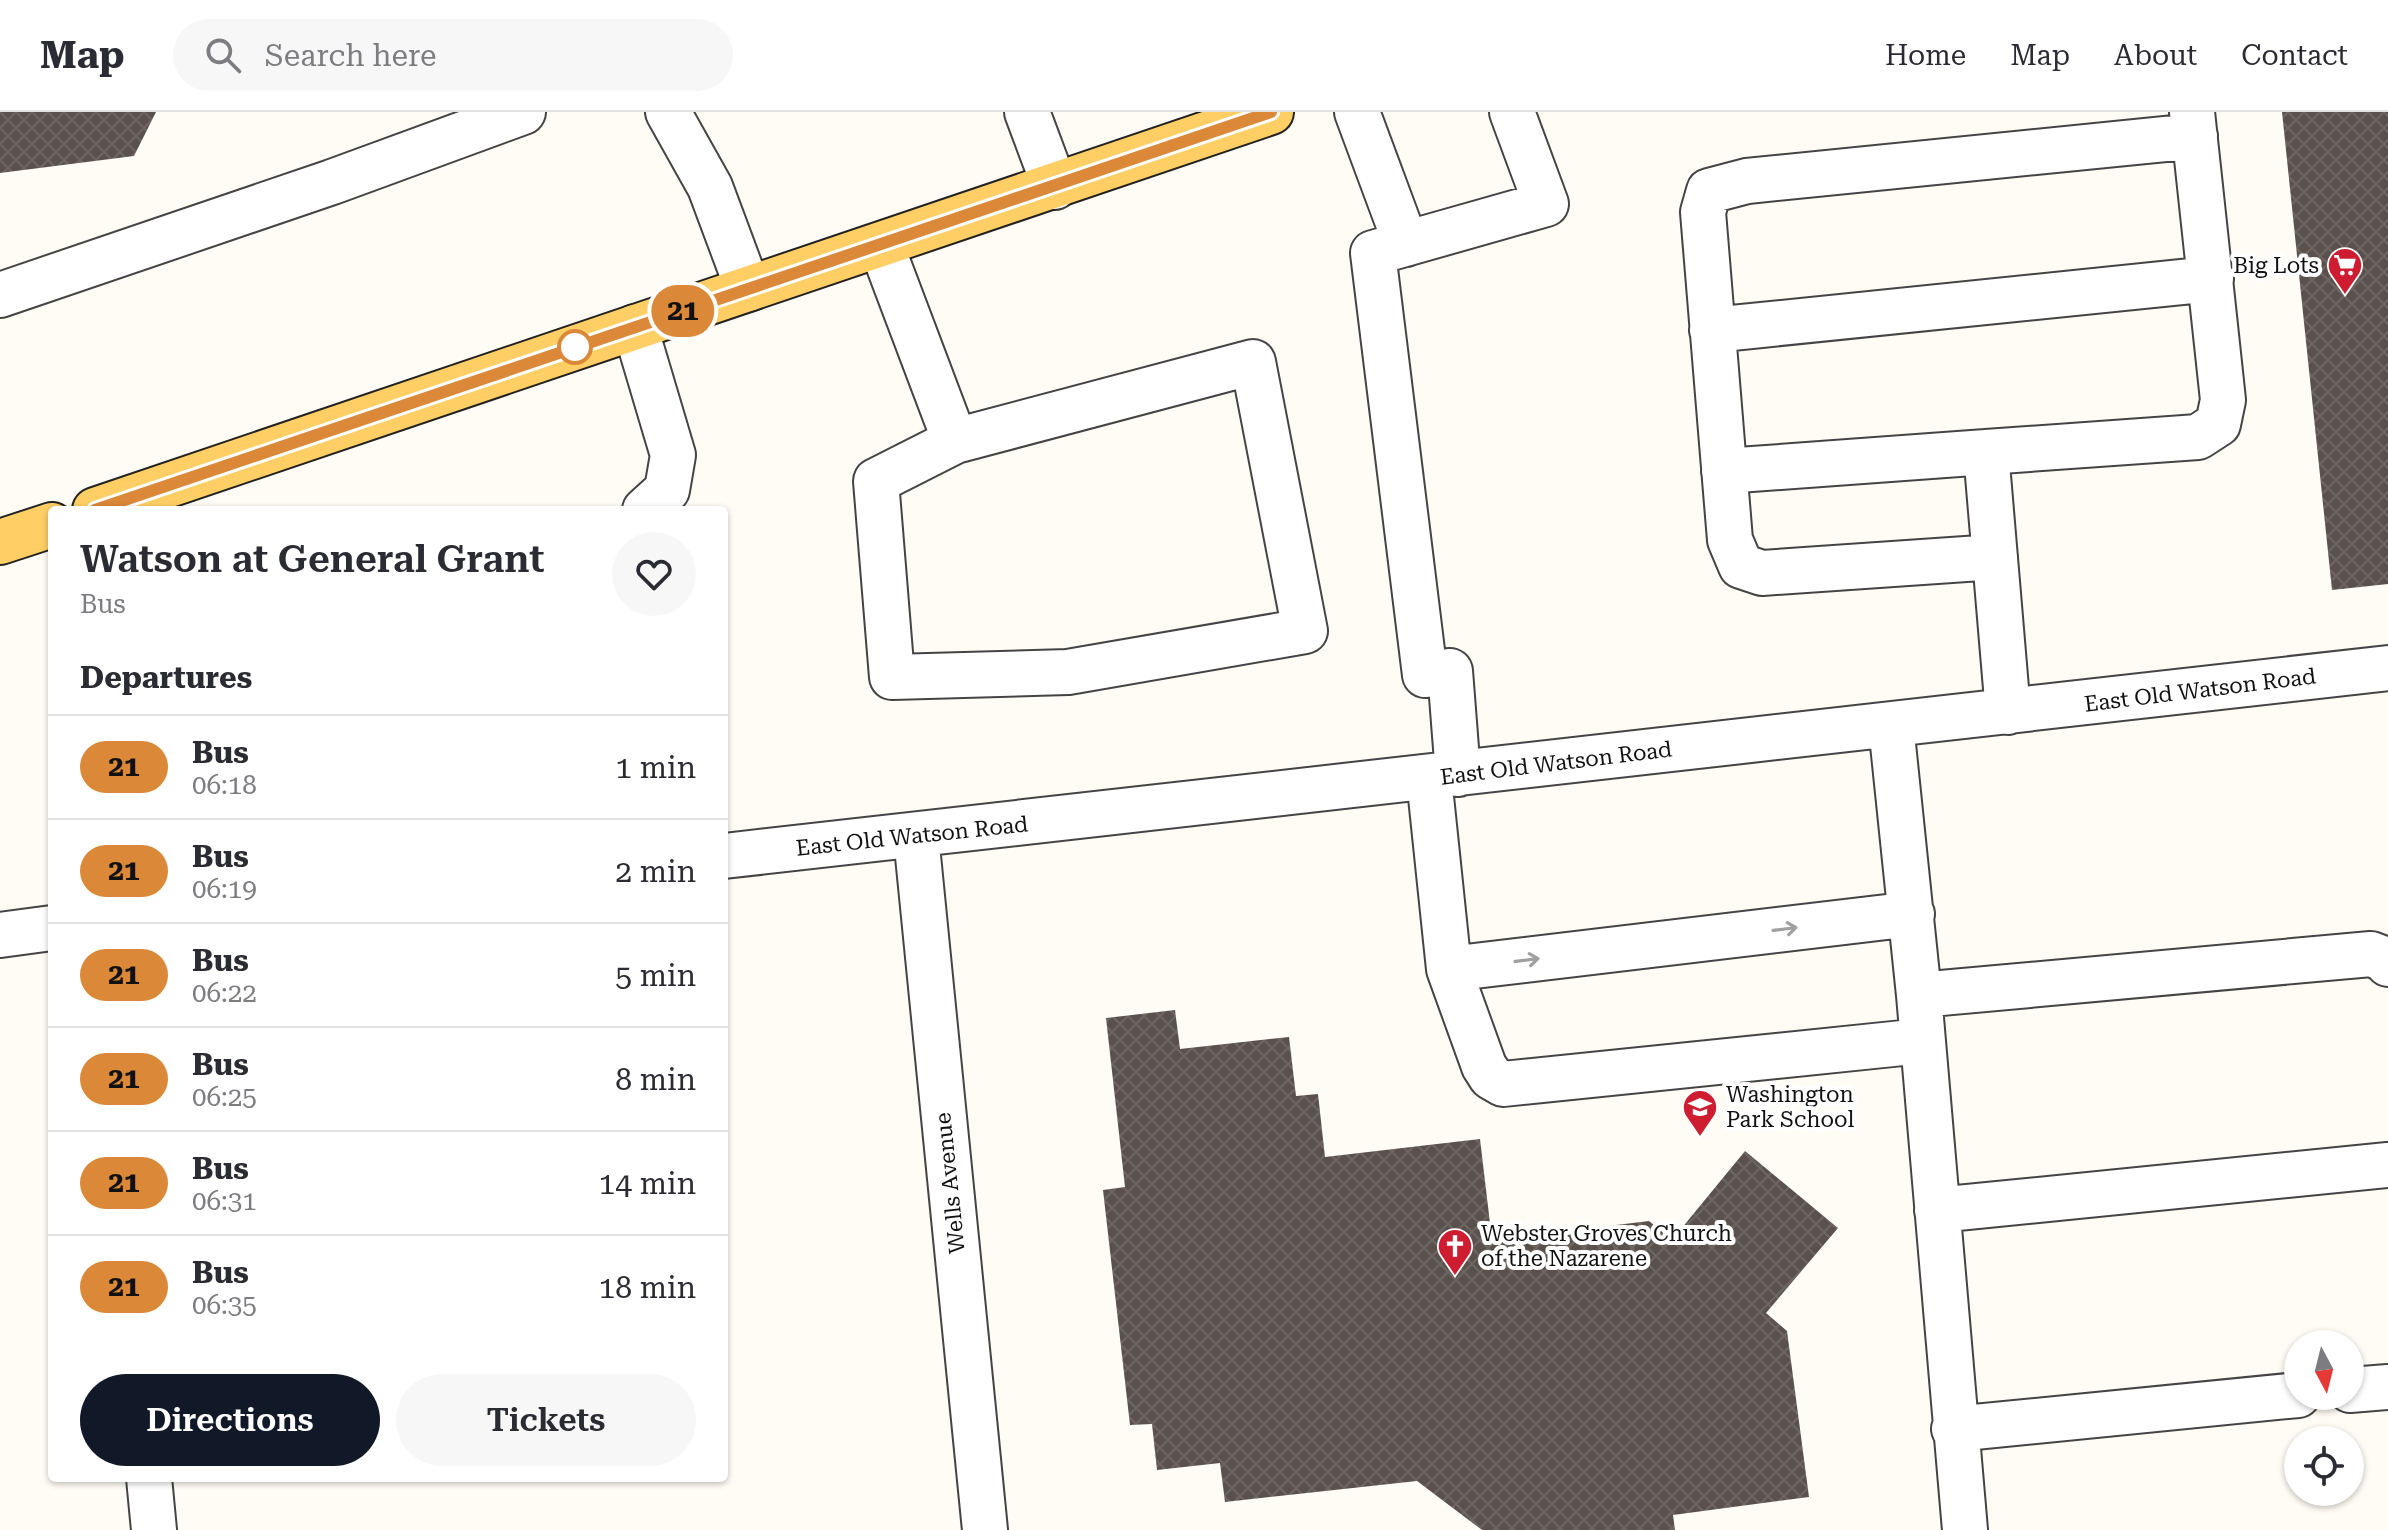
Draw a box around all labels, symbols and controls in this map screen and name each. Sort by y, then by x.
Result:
search box [173,19,733,91]
text: Map [40,33,125,77]
icon: search [201,33,245,77]
text: Search here [265,38,437,73]
text: Home [1885,39,1966,72]
text: Map [2010,39,2070,72]
text: About [2114,39,2197,72]
text: Contact [2241,39,2348,72]
supermarket icon: Big Lots [2326,246,2364,296]
place label: Big Lots [2233,253,2319,278]
line badge: 21 [647,285,719,337]
text: 21 [667,294,699,327]
unlabelled marker [558,330,592,364]
button: heart [612,532,696,616]
text: Watson at General Grant [80,537,544,581]
text: Bus [80,589,126,619]
text: Departures [80,660,252,695]
street label: East Old Watson Road [2083,663,2317,717]
text: Bus [192,735,249,770]
street label: East Old Watson Road [1439,736,1673,790]
text: 21 [108,750,140,783]
text: 1 min [615,750,696,785]
text: 06:18 [192,770,257,800]
street label: East Old Watson Road [795,811,1029,861]
text: Bus [192,839,249,874]
text: 21 [108,854,140,887]
text: 2 min [615,854,696,889]
text: 06:19 [192,874,257,904]
one-way arrow [1771,922,1798,937]
text: Bus [192,943,249,978]
one-way arrow [1513,952,1540,967]
text: 21 [108,958,140,991]
text: 5 min [615,958,696,993]
text: 06:22 [192,978,257,1008]
text: Bus [192,1047,249,1082]
text: 21 [108,1062,140,1095]
text: 8 min [615,1062,696,1097]
text: 06:25 [192,1082,257,1112]
place label: Washington Park School [1726,1082,1855,1132]
school or university icon: Washington Park School [1681,1088,1719,1138]
street label: Wells Avenue [930,1111,970,1255]
text: Bus [192,1151,249,1186]
text: 21 [108,1166,140,1199]
text: 14 min [599,1166,696,1201]
text: 06:31 [192,1186,257,1216]
place label: Webster Groves Church of the Nazarene [1481,1221,1732,1271]
church icon: Webster Groves Church of the Nazarene [1436,1227,1474,1277]
text: Bus [192,1255,249,1290]
text: 21 [108,1270,140,1303]
text: 18 min [599,1270,696,1305]
text: 06:35 [192,1290,257,1320]
north arrow [2284,1330,2364,1410]
map controls [2284,1330,2364,1506]
button: Directions [80,1374,380,1466]
button: Tickets [396,1374,696,1466]
button: locate [2284,1426,2364,1506]

